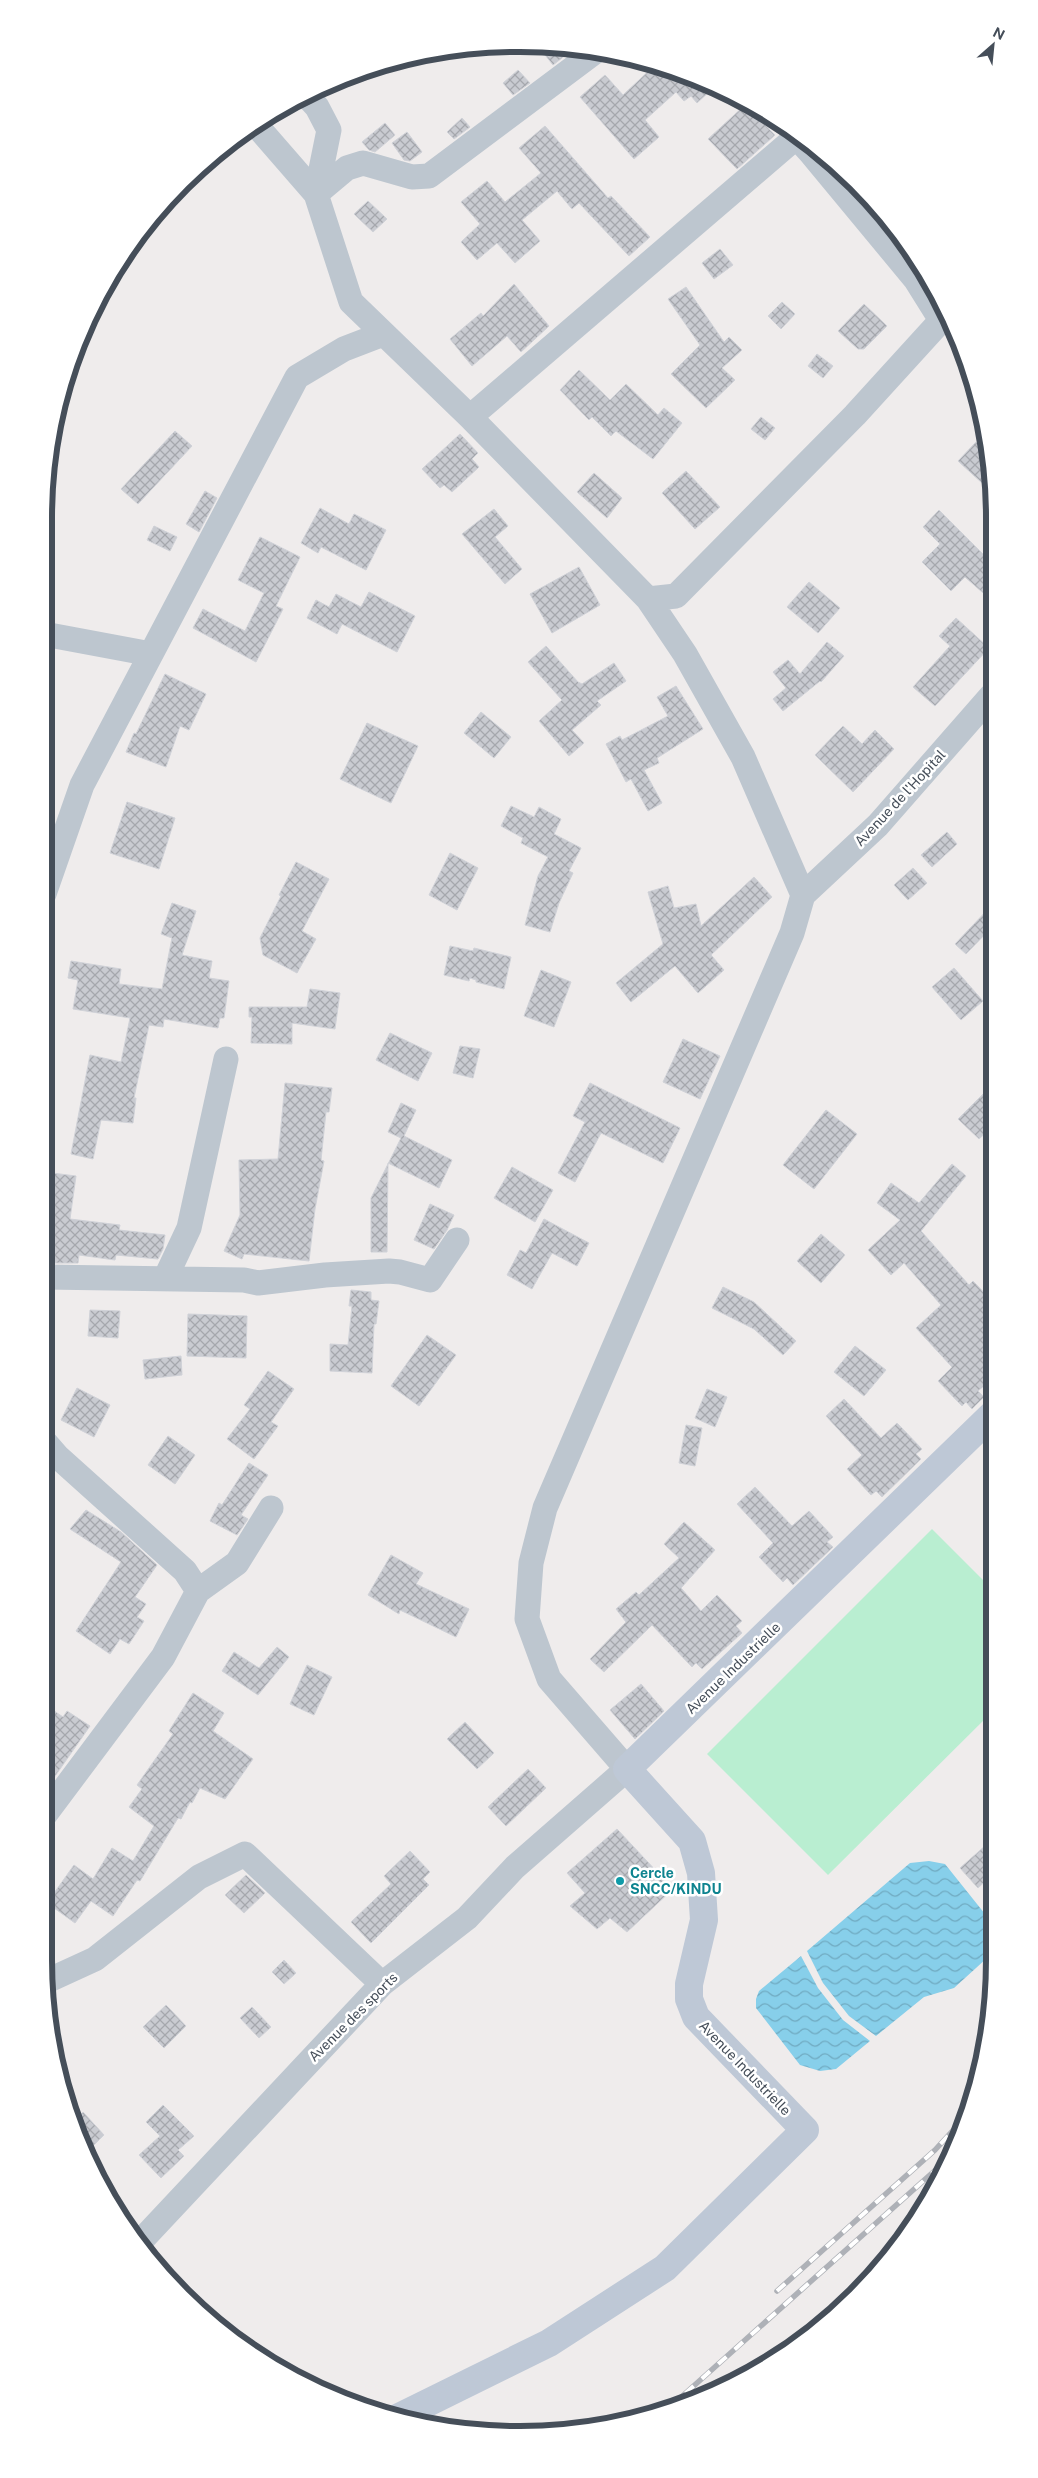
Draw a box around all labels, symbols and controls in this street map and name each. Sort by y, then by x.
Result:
north arrow [968,20,1018,70]
text: N [990,24,1007,43]
street label: Avenue de l'Hopital [851,747,949,849]
street label: Avenue Industrielle [682,1619,784,1717]
place label: Cercle SNCC/KINDU [630,1865,722,1897]
marker: Cercle SNCC/KINDU [614,1875,626,1887]
street label: Avenue des sports [305,1969,401,2065]
street label: Avenue Industrielle [696,2017,794,2119]

